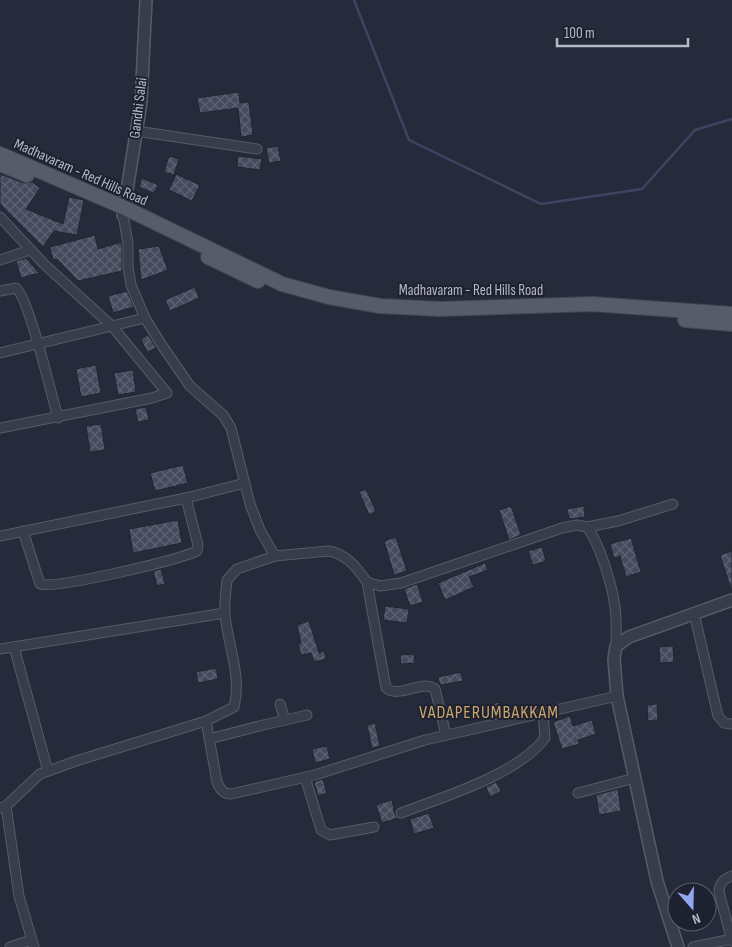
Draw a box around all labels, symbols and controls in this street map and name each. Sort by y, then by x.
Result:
scale bar [557,15,688,47]
text: 100 m [564,24,595,43]
street label: Gandhi Salai [125,76,152,139]
street label: Madhavaram - Red Hills Road [11,134,151,210]
street label: Madhavaram - Red Hills Road [399,281,543,300]
district label: VADAPERUMBAKKAM [419,702,559,723]
north arrow [667,882,717,932]
text: N [690,909,703,928]

